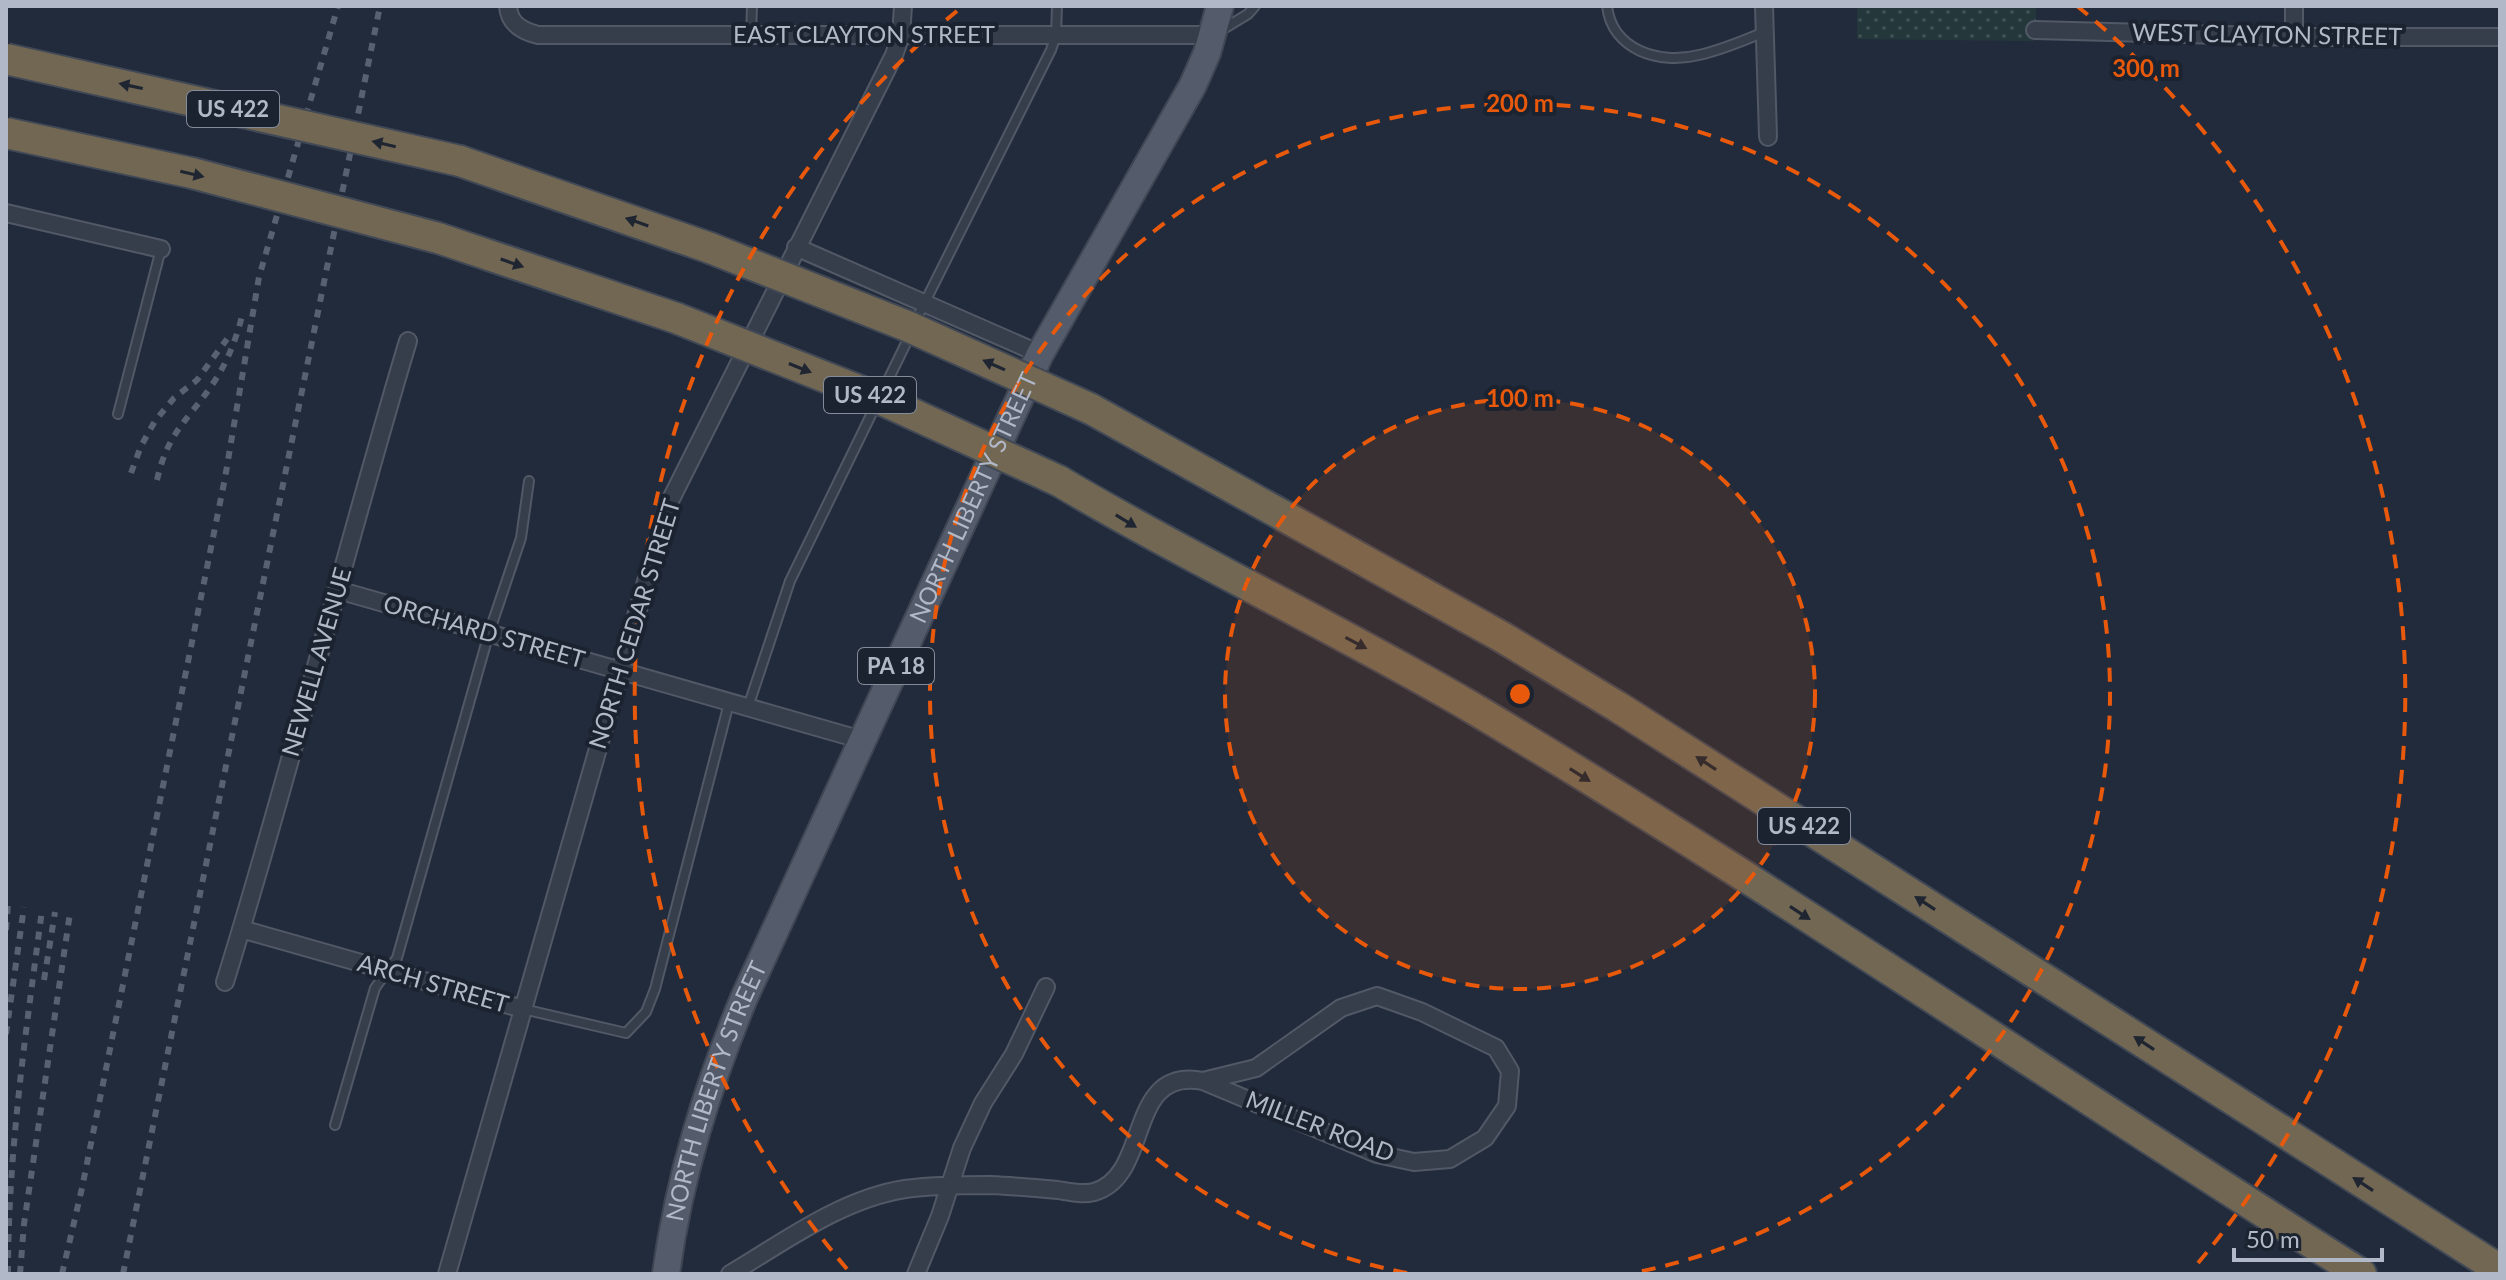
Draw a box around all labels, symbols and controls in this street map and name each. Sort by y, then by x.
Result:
street label: WEST CLAYTON STREET [2132,17,2402,50]
street label: EAST CLAYTON STREET [733,19,995,48]
text: 300 m [2112,53,2180,82]
one-way arrow [118,79,143,92]
text: 200 m [1486,88,1554,117]
road number: US 422 [187,91,279,127]
one-way arrow [371,137,396,150]
one-way arrow [179,168,204,180]
one-way arrow [625,216,649,228]
one-way arrow [500,257,524,270]
one-way arrow [982,359,1006,372]
one-way arrow [789,361,813,374]
street label: NORTH LIBERTY STREET [902,368,1043,627]
road number: US 422 [824,377,916,413]
text: 100 m [1486,383,1554,412]
street label: NORTH CEDAR STREET [582,495,685,752]
one-way arrow [1115,514,1137,528]
street label: NEWELL AVENUE [275,564,356,759]
street label: ORCHARD STREET [380,588,589,673]
one-way arrow [1345,635,1367,649]
road number: PA 18 [858,648,934,684]
centre of rings [1506,680,1534,708]
one-way arrow [1695,757,1717,771]
one-way arrow [1569,768,1591,782]
road number: US 422 [1758,808,1850,844]
one-way arrow [1914,897,1936,911]
one-way arrow [1789,906,1811,920]
street label: ARCH STREET [355,947,512,1018]
street label: NORTH LIBERTY STREET [659,956,772,1223]
one-way arrow [2134,1036,2155,1051]
street label: MILLER ROAD [1242,1084,1399,1167]
one-way arrow [2352,1177,2373,1192]
scale bar [2234,1212,2382,1262]
text: 50 m [2246,1224,2300,1253]

